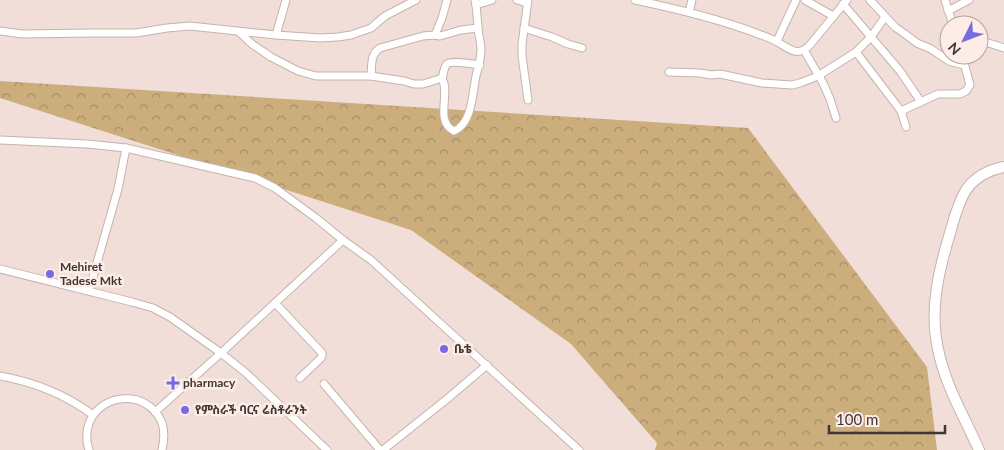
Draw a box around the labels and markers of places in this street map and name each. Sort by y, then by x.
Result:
place label: Mehiret Tadese Mkt [60,259,122,288]
marker: Mehiret Tadese Mkt [44,268,56,280]
place label: ቤቴ [454,341,472,356]
marker: ቤቴ [438,343,450,355]
place label: pharmacy [183,375,236,390]
marker: pharmacy [167,377,179,389]
place label: የምስራች ባርና ሬስቶራንት [195,402,307,417]
marker: የምስራች ባርና ሬስቶራንት [179,404,191,416]

